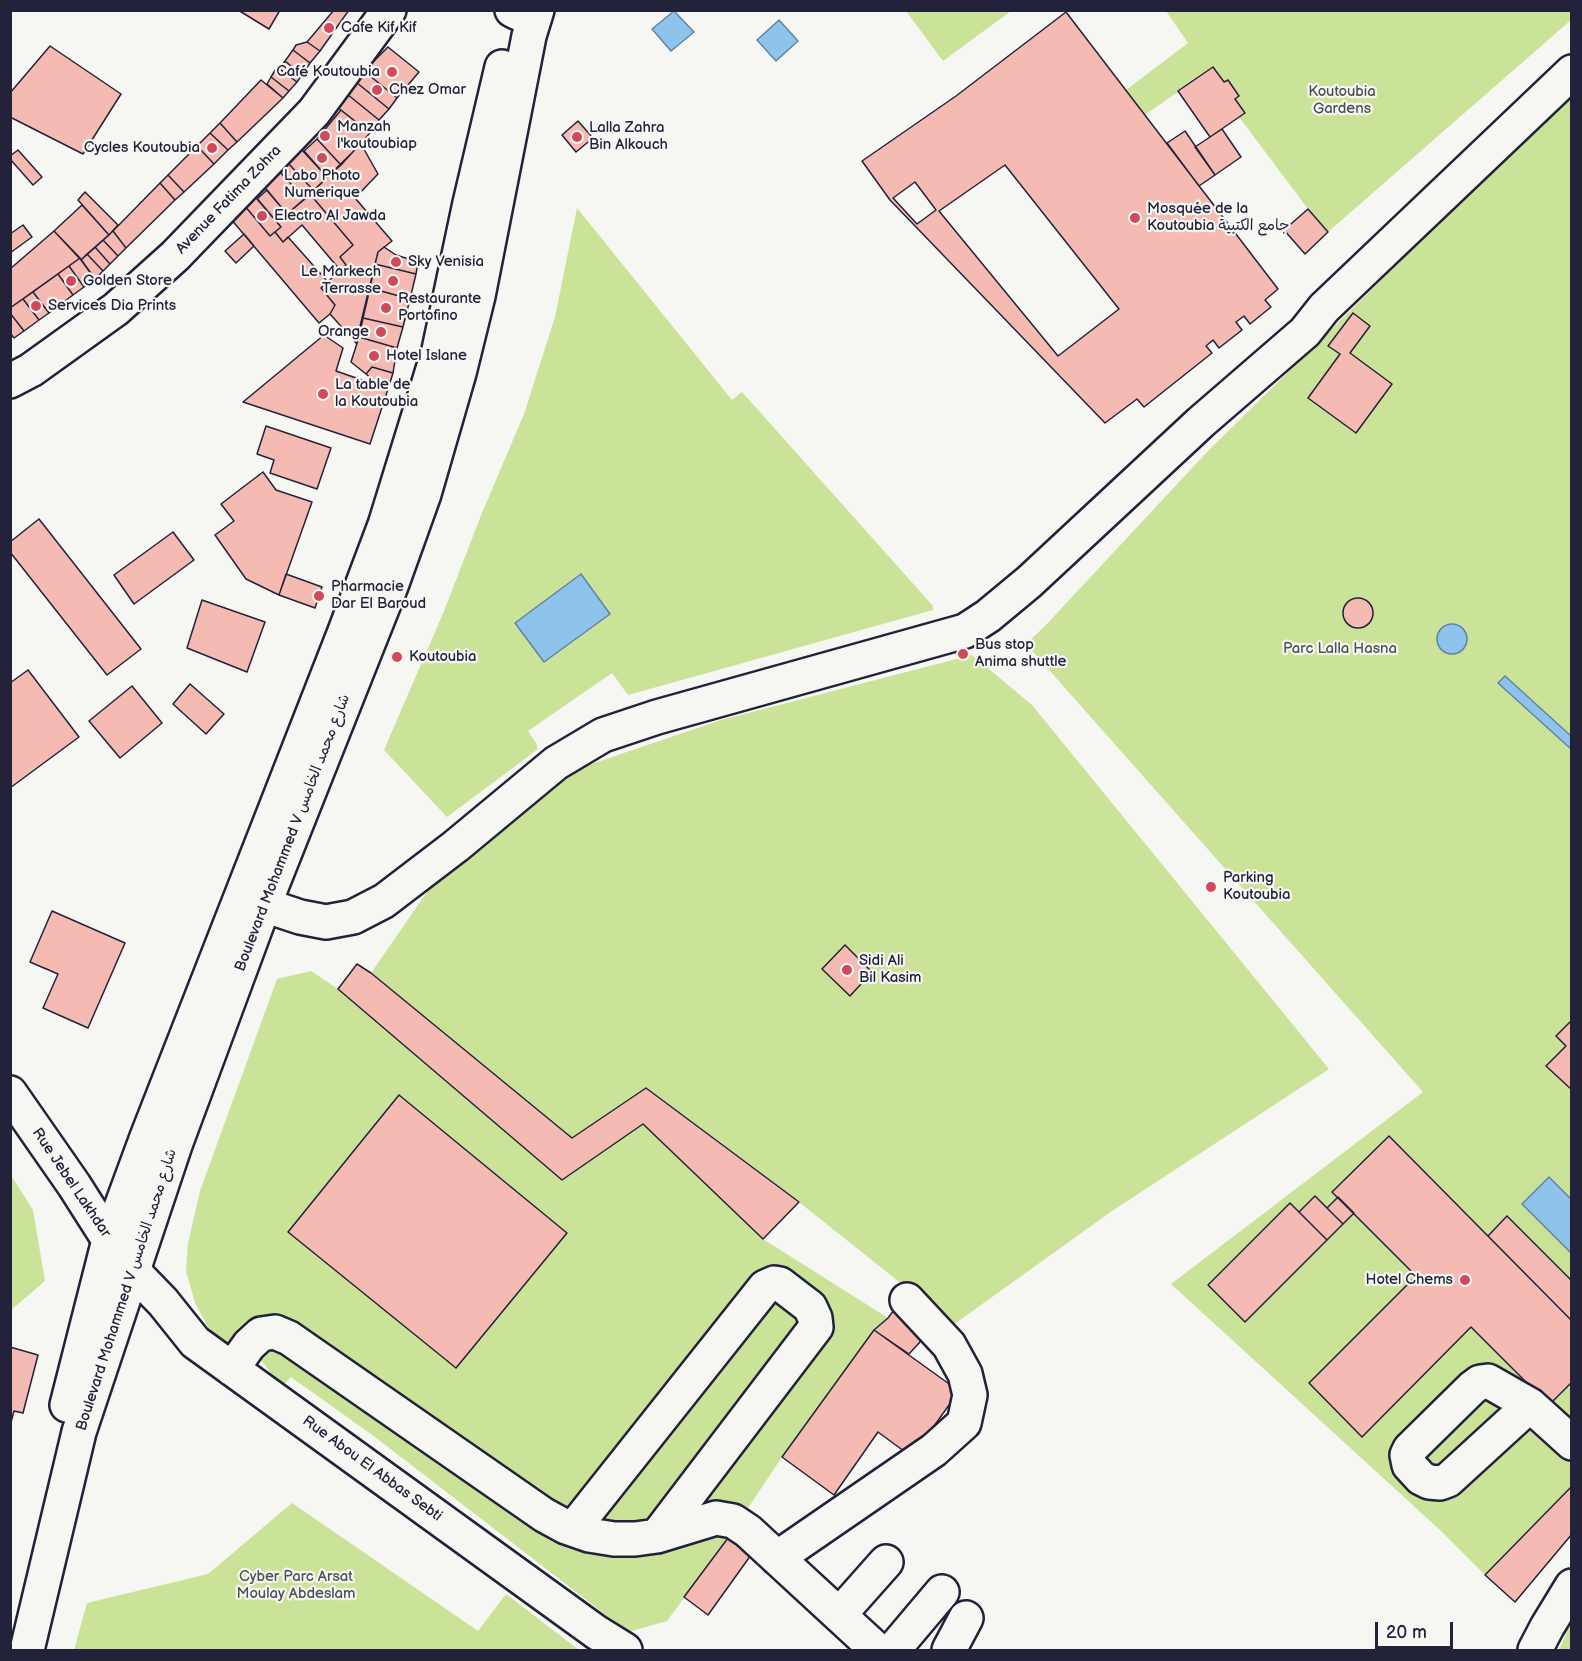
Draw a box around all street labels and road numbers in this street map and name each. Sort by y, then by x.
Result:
street label: Avenue Fatima Zohra [172,142,286,258]
street label: Boulevard Mohammed V شارع محمد الخامس [232,692,354,974]
street label: Rue Jebel Lakhdar [28,1125,114,1241]
street label: Boulevard Mohammed V شارع محمد الخامس [73,1147,181,1433]
street label: Rue Abou El Abbas Sebti [299,1412,445,1526]

